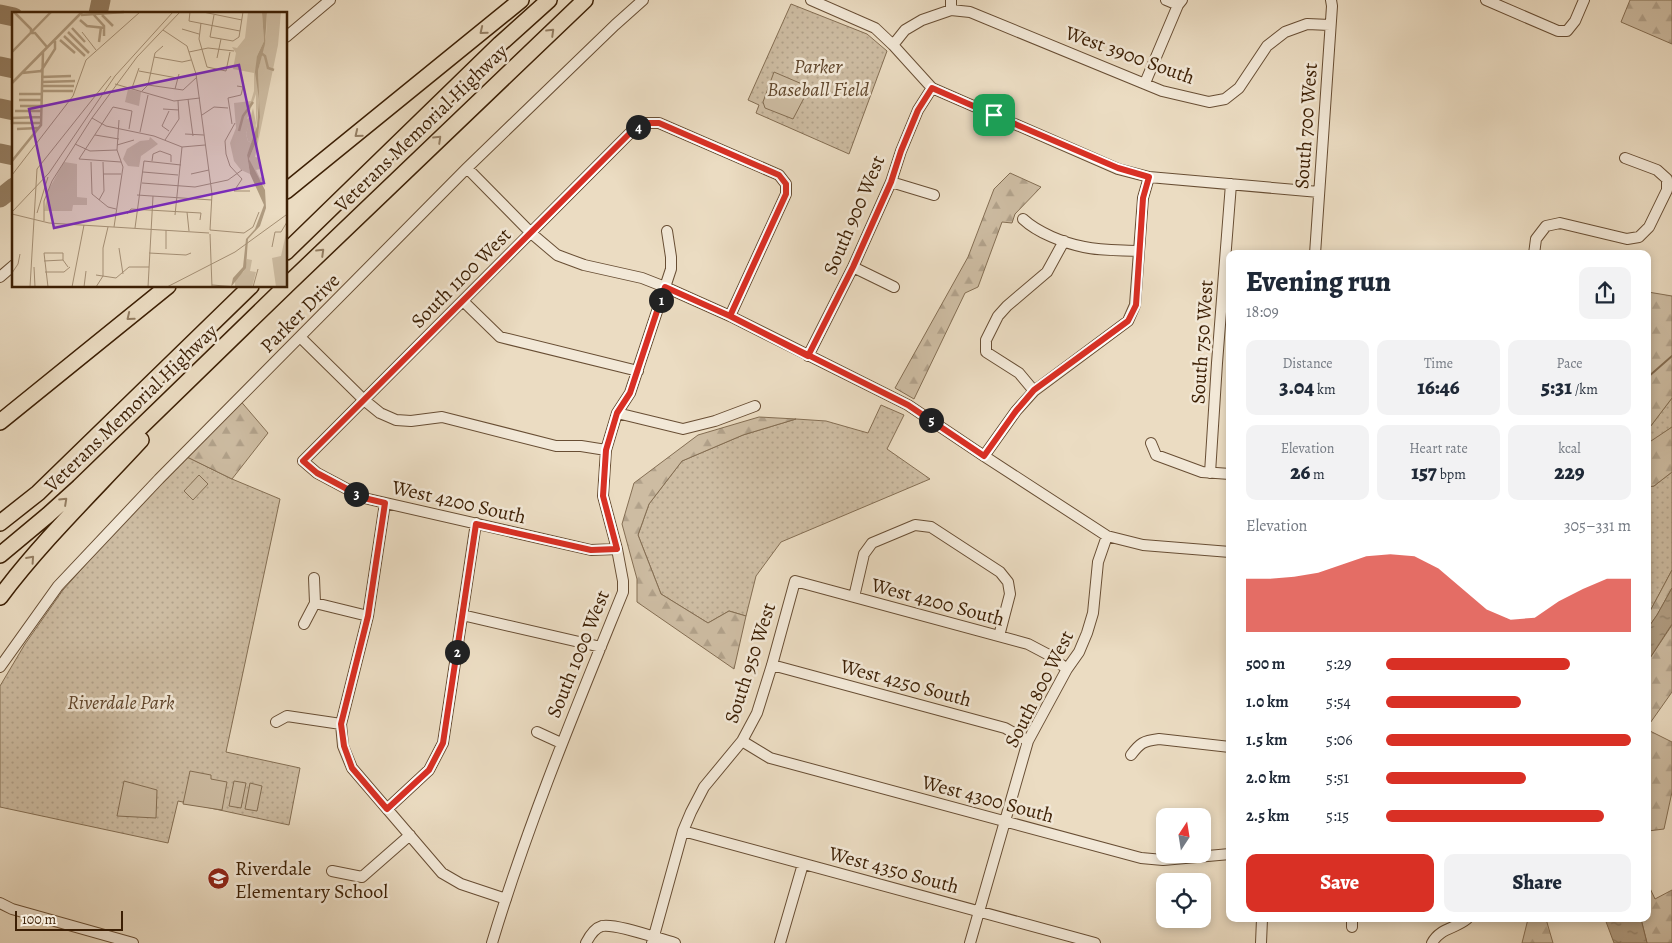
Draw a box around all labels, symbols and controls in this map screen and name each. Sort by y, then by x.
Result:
inset map [12,12,288,288]
street label: West 3900 South [1061,19,1199,91]
one-way arrow [480,25,489,34]
one-way arrow [546,29,555,38]
street label: Veterans Memorial Highway [328,37,514,219]
park label: Parker Baseball Field [767,53,870,103]
street label: South 700 West [1288,61,1324,190]
pin [973,94,1015,136]
icon: arrive [980,101,1008,129]
pin: 4 [626,114,650,140]
text: 4 [635,118,642,137]
one-way arrow [355,129,364,137]
one-way arrow [432,136,441,145]
street label: South 900 West [817,151,891,279]
street label: South 1100 West [405,222,517,334]
one-way arrow [316,249,325,258]
text: Evening run [1246,263,1391,301]
street label: Parker Drive [254,267,346,359]
button: share [1579,267,1631,319]
street label: South 750 West [1184,279,1220,405]
pin: 1 [648,288,674,312]
text: 1 [659,291,664,310]
text: 18:09 [1246,301,1279,323]
one-way arrow [127,311,136,319]
street label: Veterans Memorial Highway [38,317,224,499]
text: Distance [1282,354,1333,373]
text: Time [1424,354,1453,373]
text: Pace [1557,354,1582,373]
text: 3.04 [1279,373,1314,401]
text: 16:46 [1417,373,1460,401]
text: 5:31 [1541,373,1572,401]
text: km [1314,380,1336,399]
text: /km [1572,380,1598,399]
pin: 5 [918,408,944,432]
text: 5 [929,411,934,430]
text: Elevation [1281,439,1334,458]
text: Heart rate [1409,439,1468,458]
text: kcal [1558,439,1581,458]
text: 26 [1290,458,1310,486]
text: 157 [1411,458,1437,486]
text: 229 [1554,458,1585,486]
text: m [1310,465,1325,484]
text: bpm [1437,465,1466,484]
street label: West 4200 South [388,473,529,531]
pin: 3 [344,482,368,506]
text: 3 [353,485,360,504]
one-way arrow [58,498,67,507]
text: Elevation [1246,515,1307,537]
text: 305–331 m [1564,515,1631,537]
one-way arrow [25,556,34,565]
street label: West 4200 South [867,571,1008,633]
street label: South 1000 West [540,586,616,722]
street label: South 950 West [718,599,782,727]
street label: South 800 West [998,626,1080,752]
pin: 2 [444,640,470,664]
text: 2 [454,643,461,662]
street label: West 4250 South [836,652,975,714]
text: 500 m [1246,653,1285,675]
text: 5:29 [1326,653,1352,675]
park label: Riverdale Park [67,689,175,716]
text: 1.0 km [1246,691,1289,713]
text: 5:54 [1326,691,1351,713]
text: 1.5 km [1246,729,1287,751]
text: 5:06 [1326,729,1353,751]
text: 2.0 km [1246,767,1291,789]
text: 5:51 [1326,767,1349,789]
street label: West 4300 South [918,768,1057,830]
text: 2.5 km [1246,805,1289,827]
text: 5:15 [1326,805,1349,827]
north arrow [1156,808,1211,862]
map controls [1156,808,1211,928]
street label: West 4350 South [825,839,962,900]
button: Save [1246,854,1434,912]
button: Share [1444,854,1631,912]
place label: Riverdale Elementary School [235,855,388,905]
school or university icon: Riverdale Elementary School [207,867,231,891]
button: locate [1156,873,1211,928]
scale bar [15,908,122,931]
text: 100 m [22,910,56,929]

